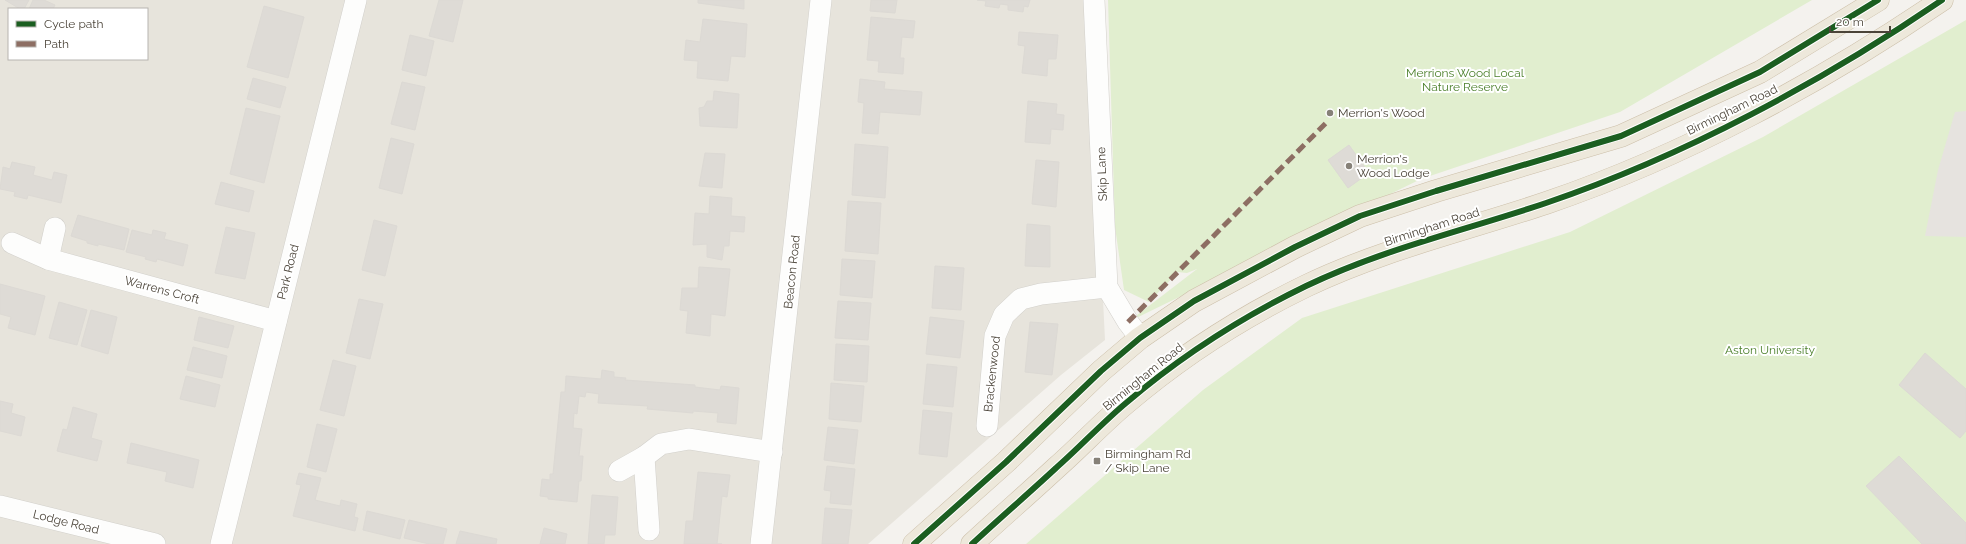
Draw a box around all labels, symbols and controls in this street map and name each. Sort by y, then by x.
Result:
legend [8,8,148,60]
scale bar [1830,8,1890,34]
text: 20 m [1836,15,1864,29]
text: Cycle path [44,17,103,31]
text: Path [44,37,69,51]
park label: Merrions Wood Local Nature Reserve [1406,66,1525,94]
street label: Birmingham Road [1684,82,1780,138]
place label: Merrion's Wood [1338,106,1425,120]
marker: Merrion's Wood [1325,108,1335,118]
street label: Skip Lane [1094,147,1110,201]
place label: Merrion's Wood Lodge [1357,152,1429,180]
marker: Merrion's Wood Lodge [1344,161,1354,171]
street label: Birmingham Road [1383,205,1481,249]
street label: Beacon Road [781,234,803,310]
street label: Park Road [274,243,302,301]
street label: Warrens Croft [123,273,201,307]
street label: Brackenwood [981,335,1003,413]
street label: Birmingham Road [1100,340,1186,414]
park label: Aston University [1725,343,1815,357]
place label: Birmingham Rd / Skip Lane [1105,447,1191,475]
marker: Birmingham Rd / Skip Lane [1092,456,1102,466]
street label: Lodge Road [31,507,101,537]

